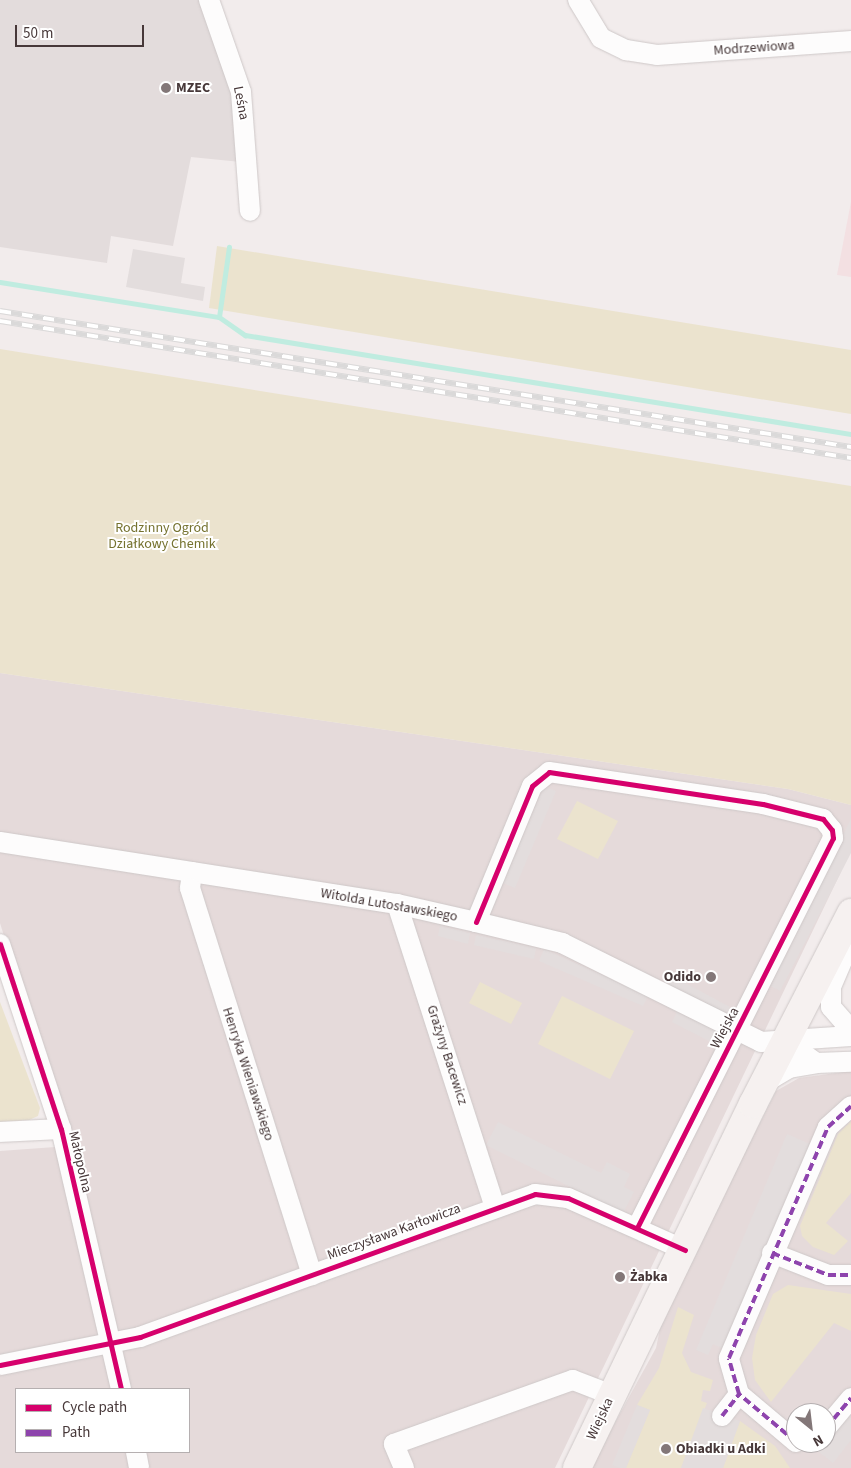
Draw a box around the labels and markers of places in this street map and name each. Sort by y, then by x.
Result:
place label: MZEC [176,80,210,96]
marker: MZEC [160,82,172,94]
place label: Odido [664,969,701,985]
marker: Odido [705,971,717,983]
place label: Żabka [630,1269,668,1285]
marker: Żabka [614,1271,626,1283]
place label: Obiadki u Adki [676,1441,766,1457]
marker: Obiadki u Adki [660,1443,672,1455]

